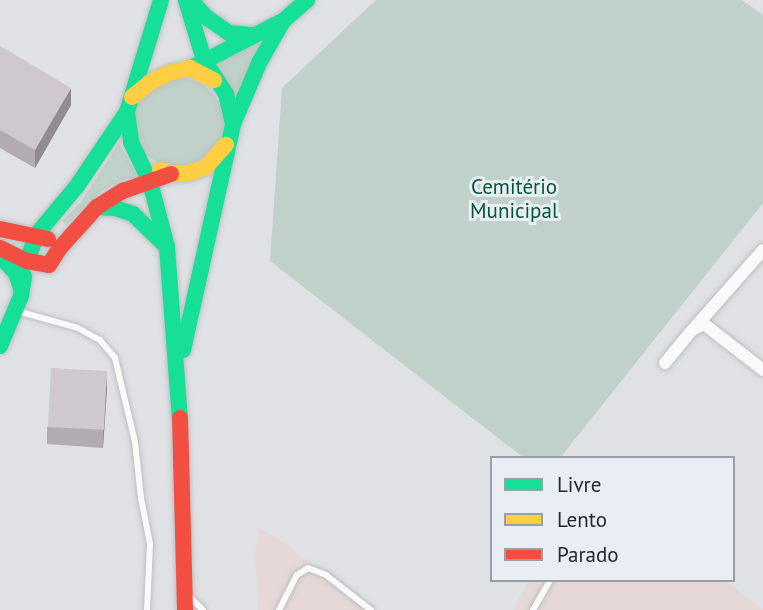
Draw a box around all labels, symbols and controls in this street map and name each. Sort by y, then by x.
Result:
park label: Cemitério Municipal [470,174,558,224]
legend [490,456,735,582]
text: Livre [557,471,601,498]
text: Lento [557,506,607,533]
text: Parado [557,541,619,568]

